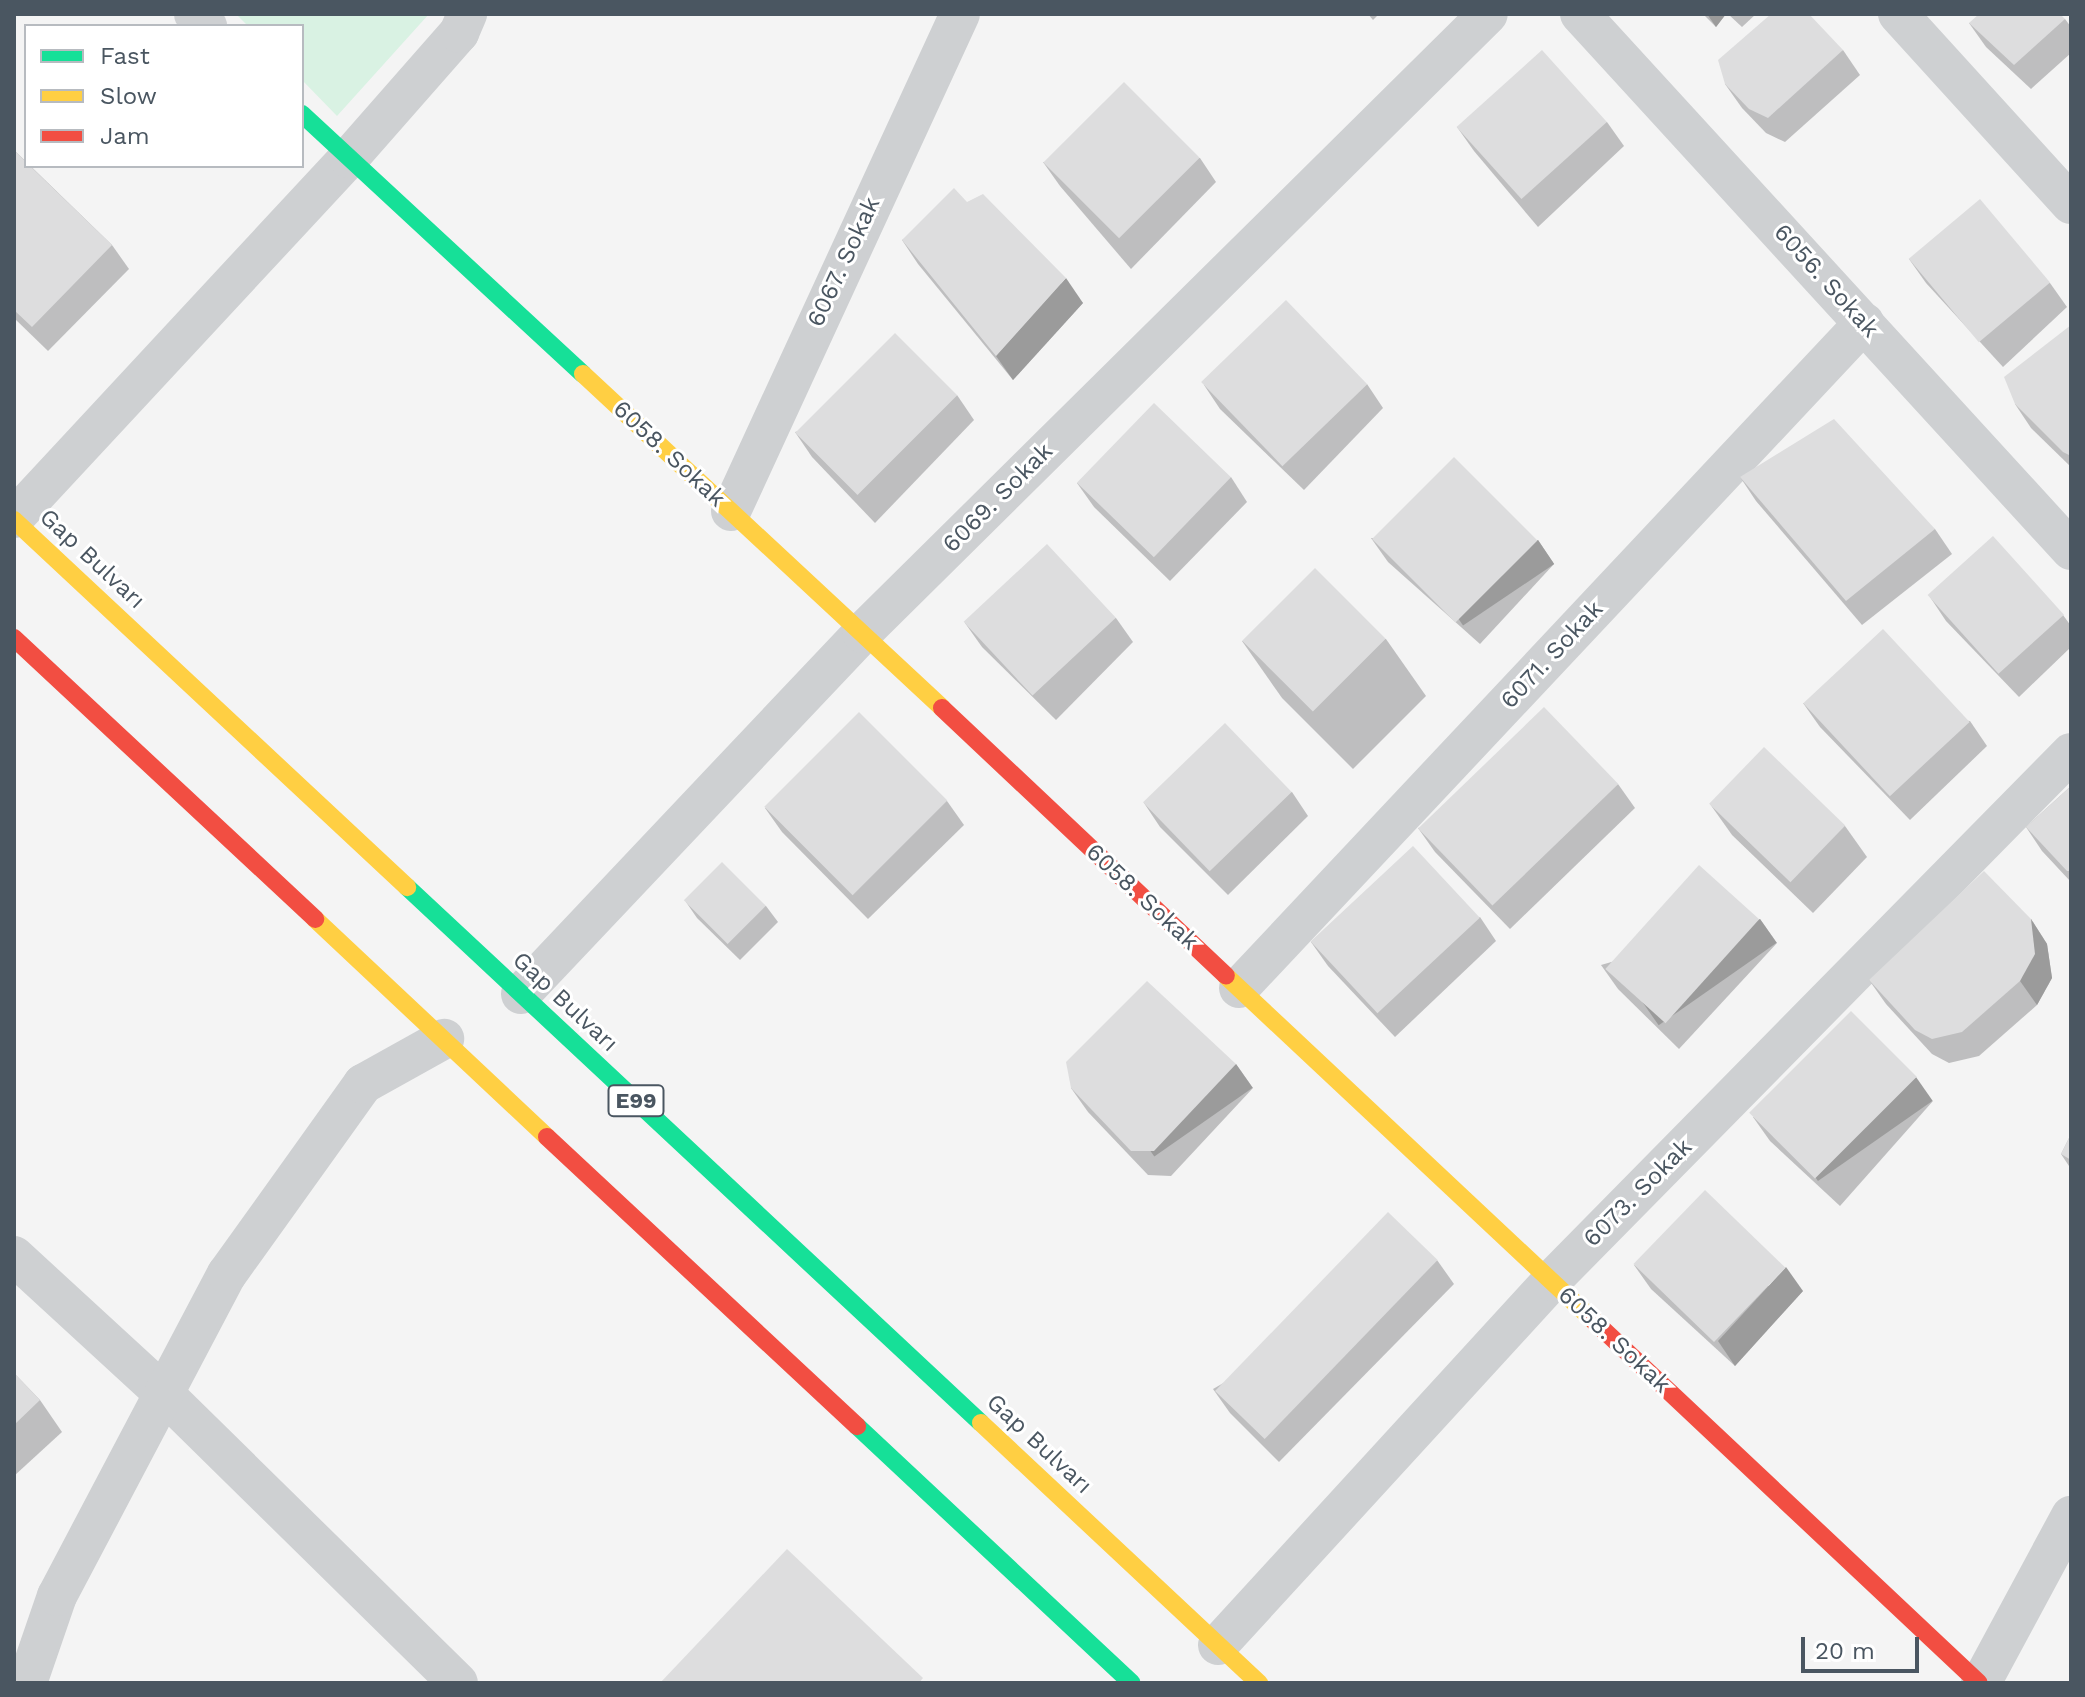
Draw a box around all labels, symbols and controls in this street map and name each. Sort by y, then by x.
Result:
legend [24,24,304,168]
text: Fast [100,42,150,70]
text: Slow [100,82,157,110]
text: Jam [100,122,150,150]
street label: 6067. Sokak [801,192,887,332]
street label: 6056. Sokak [1767,218,1885,344]
street label: 6058. Sokak [607,395,731,513]
street label: 6069. Sokak [937,437,1059,559]
street label: Gap Bulvarı [33,503,151,615]
street label: 6071. Sokak [1495,595,1609,715]
street label: 6058. Sokak [1080,838,1204,956]
street label: Gap Bulvarı [506,946,624,1058]
road number: E99 [606,1083,666,1119]
street label: 6073. Sokak [1578,1133,1698,1253]
street label: 6058. Sokak [1552,1281,1676,1399]
street label: Gap Bulvarı [980,1388,1098,1500]
scale bar [1805,1621,1923,1671]
text: 20 m [1815,1637,1875,1665]

